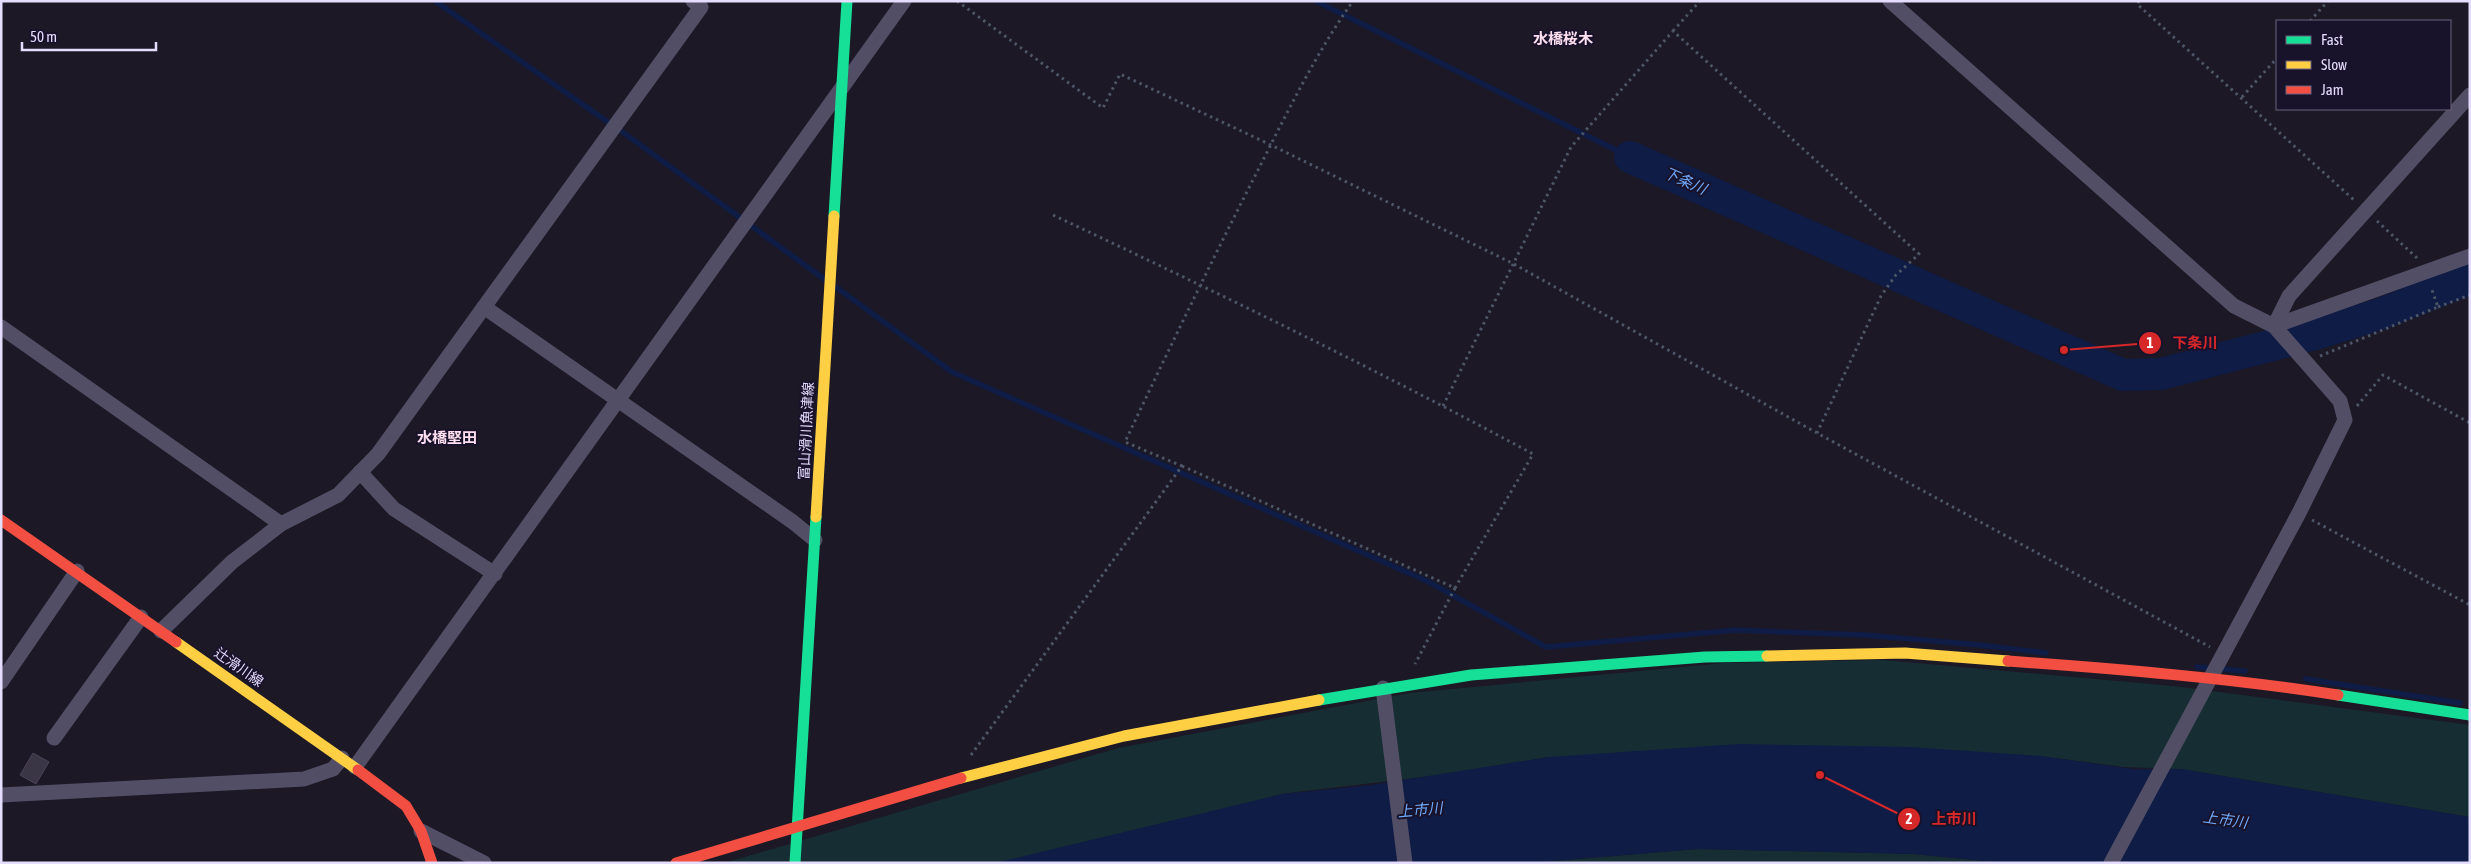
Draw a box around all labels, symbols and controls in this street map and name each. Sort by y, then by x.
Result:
scale bar [22,20,156,52]
legend [2276,20,2451,110]
text: 50 m [30,28,57,45]
district label: 水橋桜木 [1533,30,1593,47]
text: Fast [2321,31,2343,48]
text: Slow [2321,56,2347,73]
text: Jam [2321,81,2344,98]
water label: 下条川 [1661,164,1711,198]
callout: 下条川 [2137,328,2227,358]
text: 1 [2146,334,2154,351]
text: 下条川 [2172,334,2218,351]
street label: 富山滑川魚津線 [795,382,817,480]
district label: 水橋堅田 [417,429,477,446]
street label: 辻滑川線 [211,644,267,690]
water label: 上市川 [1397,799,1445,820]
callout: 上市川 [1896,804,1986,834]
water label: 上市川 [2202,808,2251,831]
text: 2 [1905,810,1913,827]
text: 上市川 [1931,810,1977,827]

